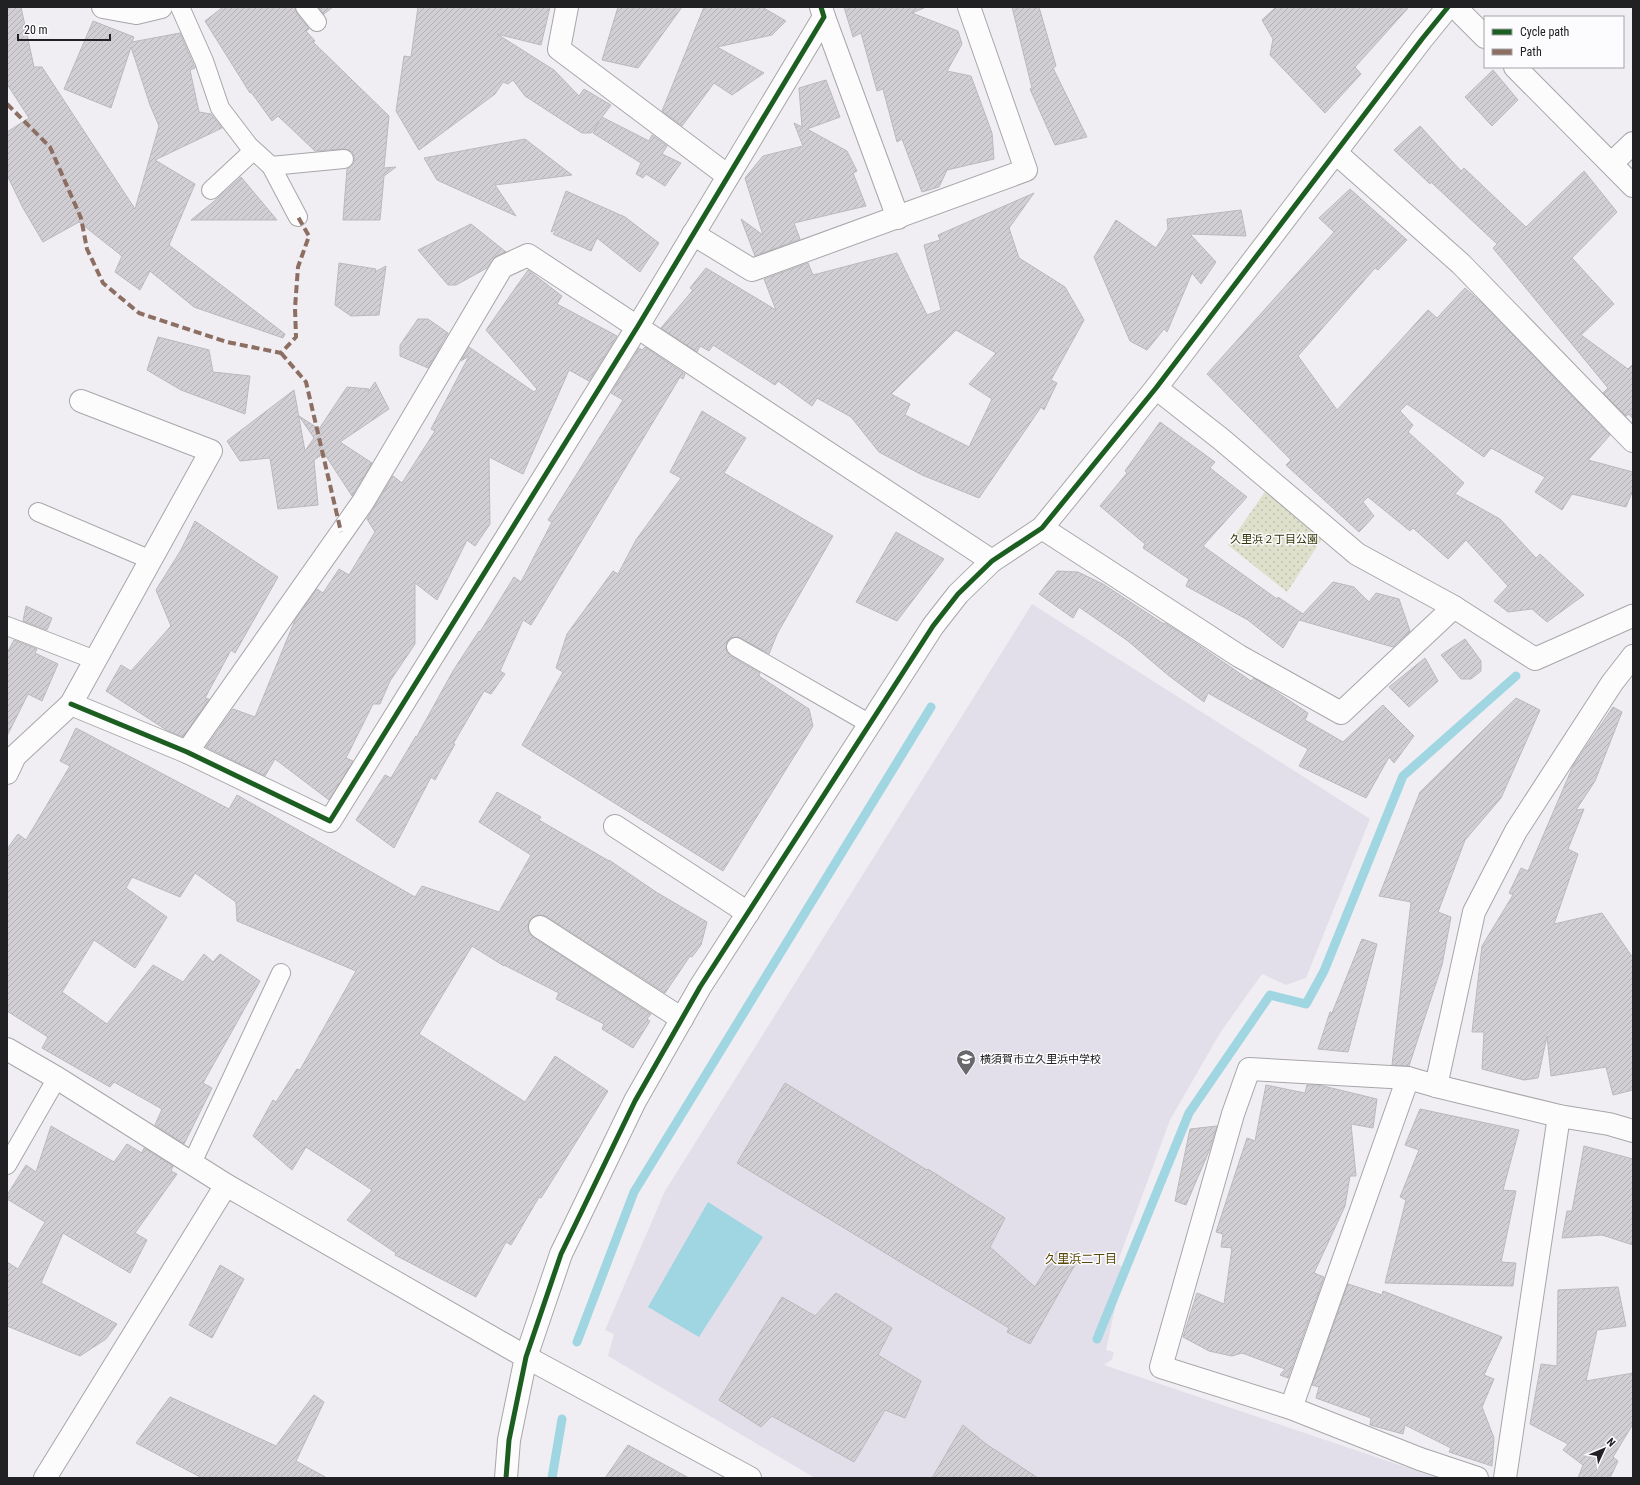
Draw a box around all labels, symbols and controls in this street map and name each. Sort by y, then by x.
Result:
scale bar [18,16,110,42]
legend [1484,16,1624,68]
text: 20 m [24,23,48,37]
text: Cycle path [1520,25,1570,39]
text: Path [1520,45,1542,59]
park label: 久里浜２丁目公園 [1230,533,1318,546]
school or university icon: 横須賀市立久里浜中学校 [955,1048,977,1076]
place label: 横須賀市立久里浜中学校 [980,1053,1101,1066]
district label: 久里浜二丁目 [1045,1252,1117,1266]
north arrow [1584,1429,1624,1469]
text: N [1604,1435,1618,1450]

